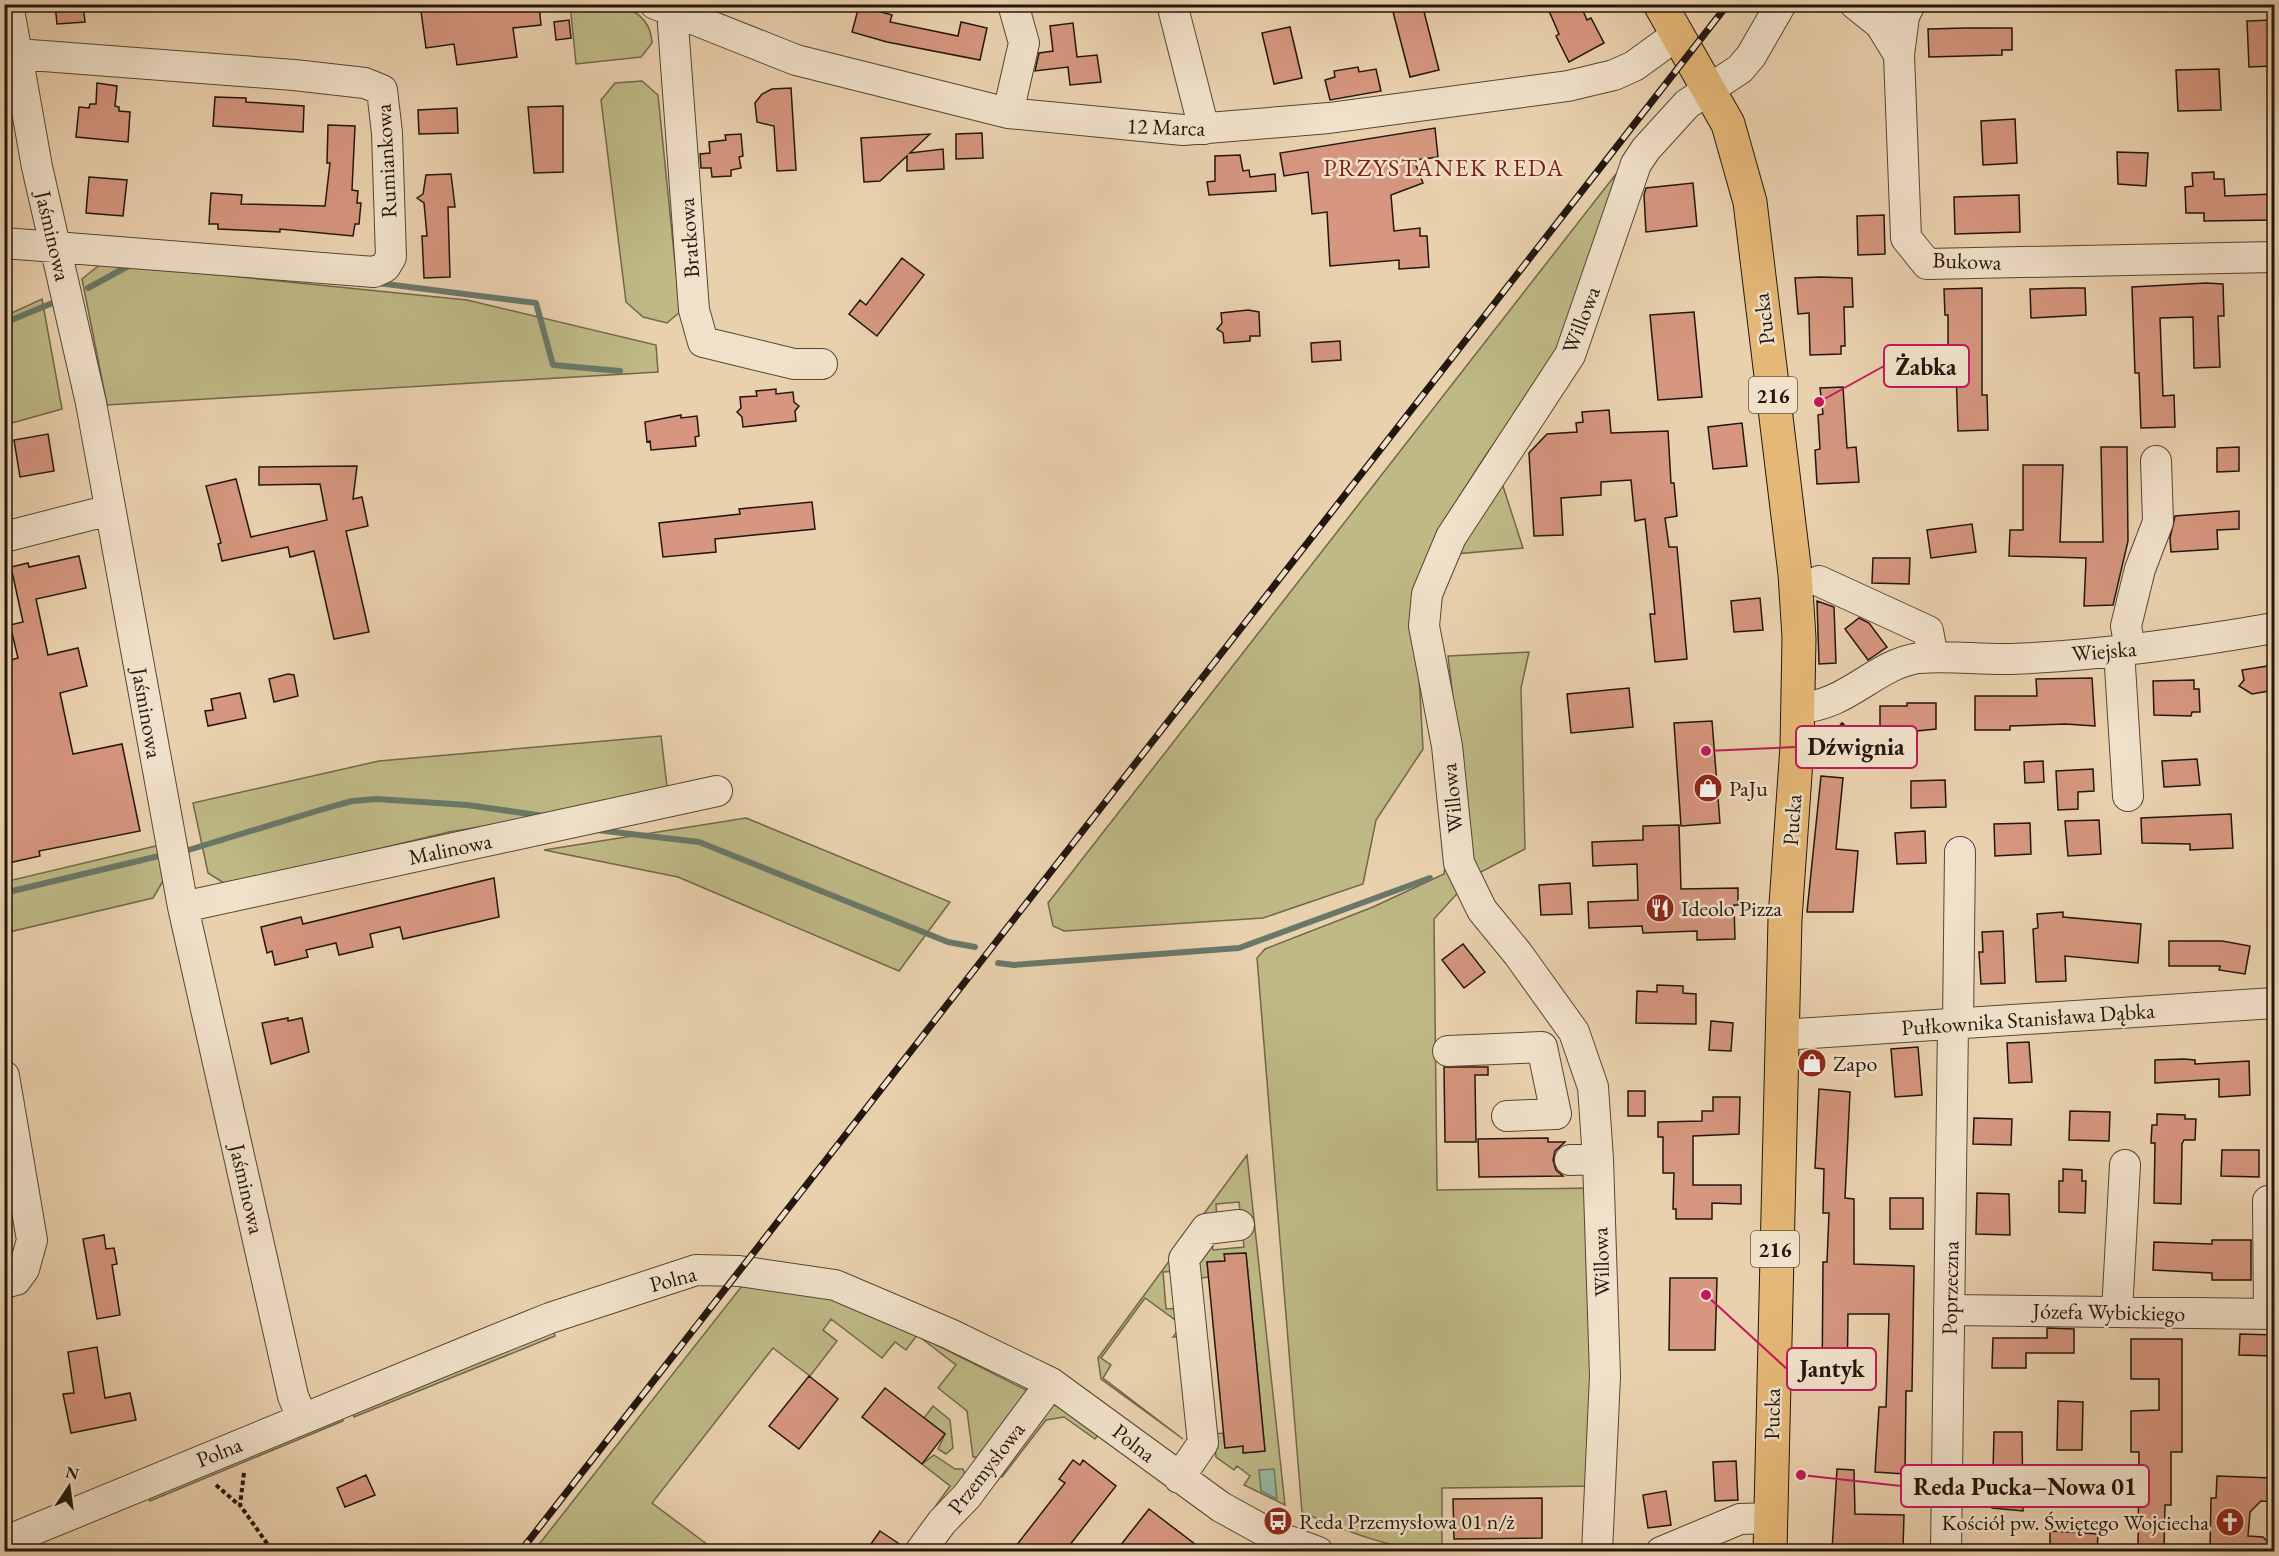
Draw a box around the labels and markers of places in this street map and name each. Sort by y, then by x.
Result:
callout: Żabka [1884,345,1969,387]
callout: Dźwignia [1796,726,1917,768]
shop icon: PaJu [1692,772,1724,804]
place label: PaJu [1729,774,1768,803]
restaurant icon: Ideolo Pizza [1644,892,1676,924]
place label: Ideolo Pizza [1681,894,1782,923]
shop icon: Zapo [1796,1047,1828,1079]
place label: Zapo [1833,1049,1877,1078]
callout: Jantyk [1787,1348,1876,1390]
callout: Reda Pucka–Nowa 01 [1901,1465,2149,1507]
bus stop icon: Reda Przemysłowa 01 n/ż [1262,1505,1294,1537]
church icon: Kościół pw. Świętego Wojciecha [2214,1506,2246,1538]
place label: Reda Przemysłowa 01 n/ż [1299,1507,1515,1536]
place label: Kościół pw. Świętego Wojciecha [1941,1508,2209,1537]

